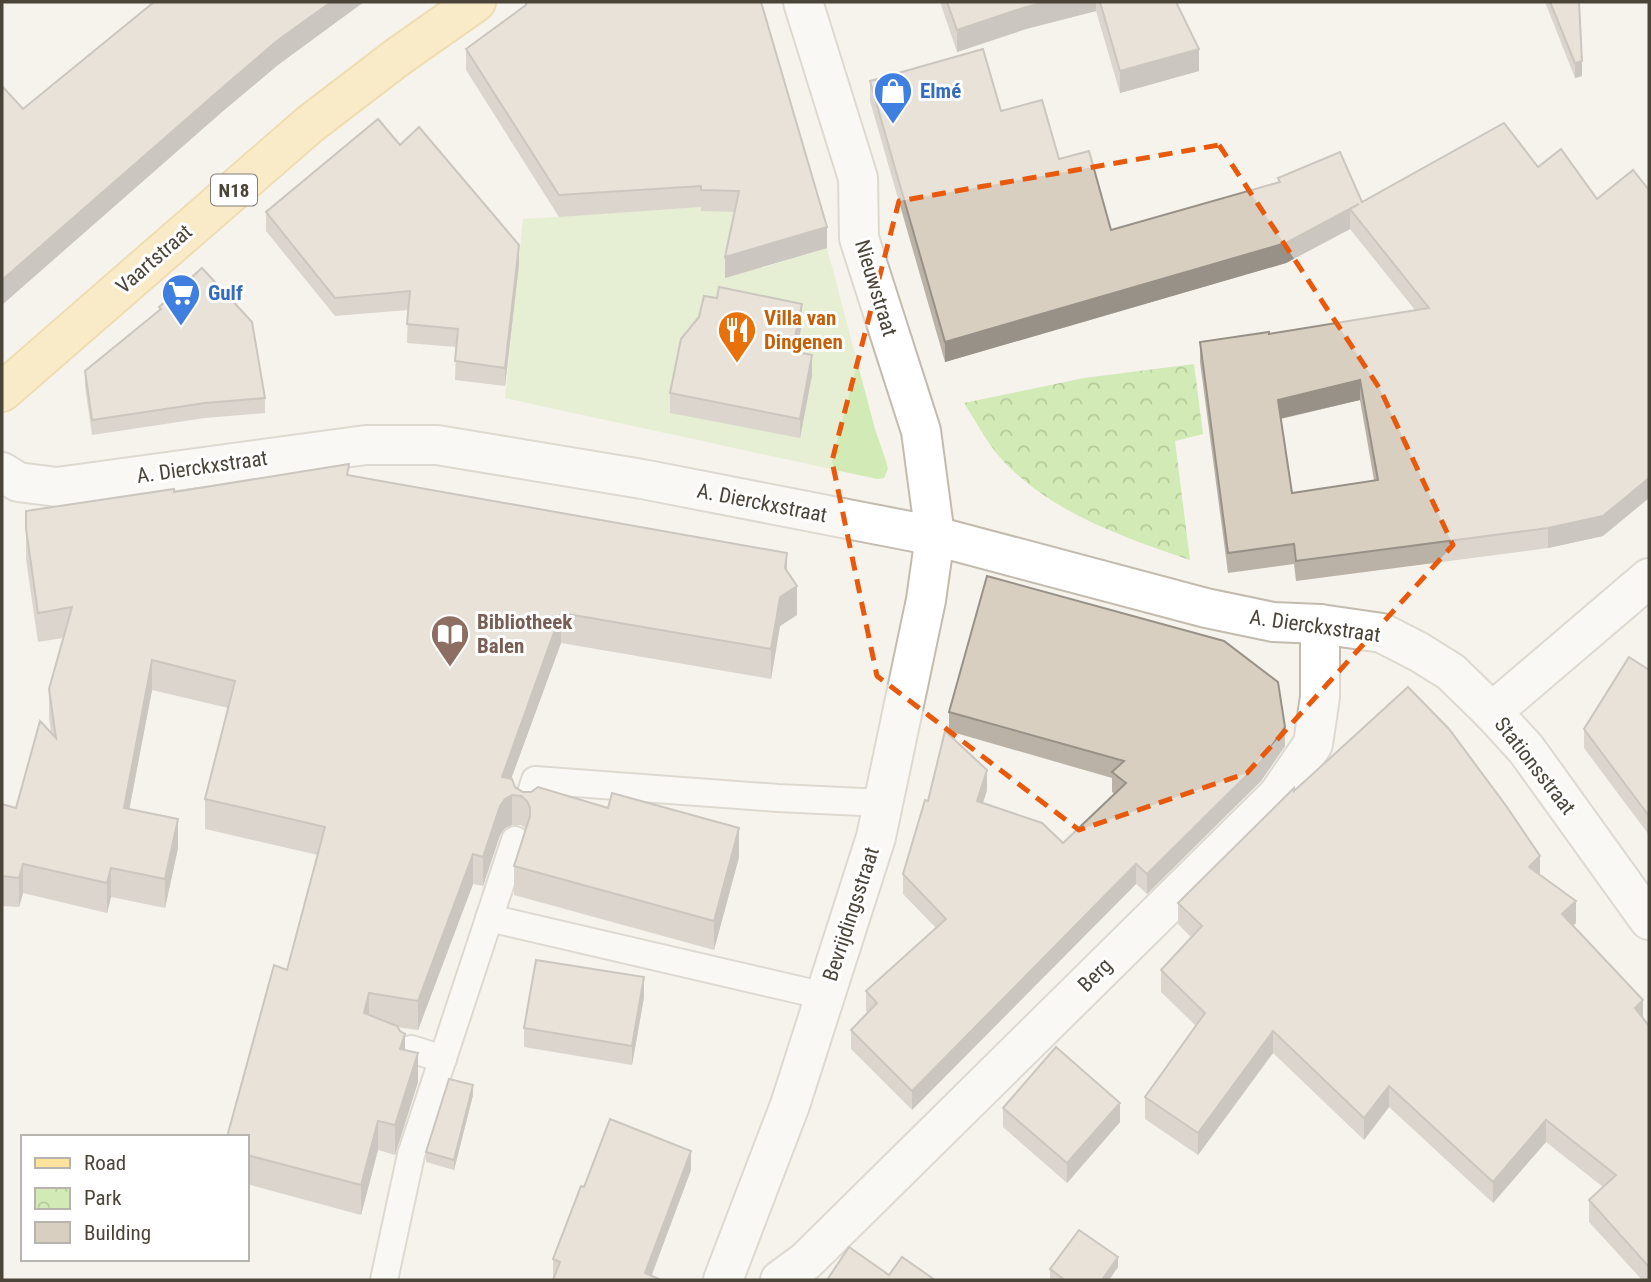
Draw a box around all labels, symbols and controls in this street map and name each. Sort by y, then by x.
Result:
shop icon: Elmé [872,70,914,125]
place label: Elmé [920,79,961,103]
road number: N18 [211,174,257,206]
street label: Vaartstraat [111,220,197,298]
street label: Nieuwstraat [850,237,902,339]
supermarket icon: Gulf [160,272,202,327]
place label: Gulf [208,281,243,305]
place label: Villa van Dingenen [764,306,843,354]
restaurant icon: Villa van Dingenen [716,309,758,364]
street label: A. Dierckxstraat [135,446,269,488]
street label: A. Dierckxstraat [695,479,829,527]
street label: A. Dierckxstraat [1248,605,1382,647]
place label: Bibliotheek Balen [477,610,573,658]
library icon: Bibliotheek Balen [429,613,471,668]
street label: Stationsstraat [1490,713,1580,819]
street label: Bevrijdingsstraat [818,844,884,984]
street label: Berg [1073,953,1117,997]
legend [21,1135,248,1261]
text: Road [84,1151,126,1175]
text: Park [84,1186,122,1210]
text: Building [84,1221,151,1245]

